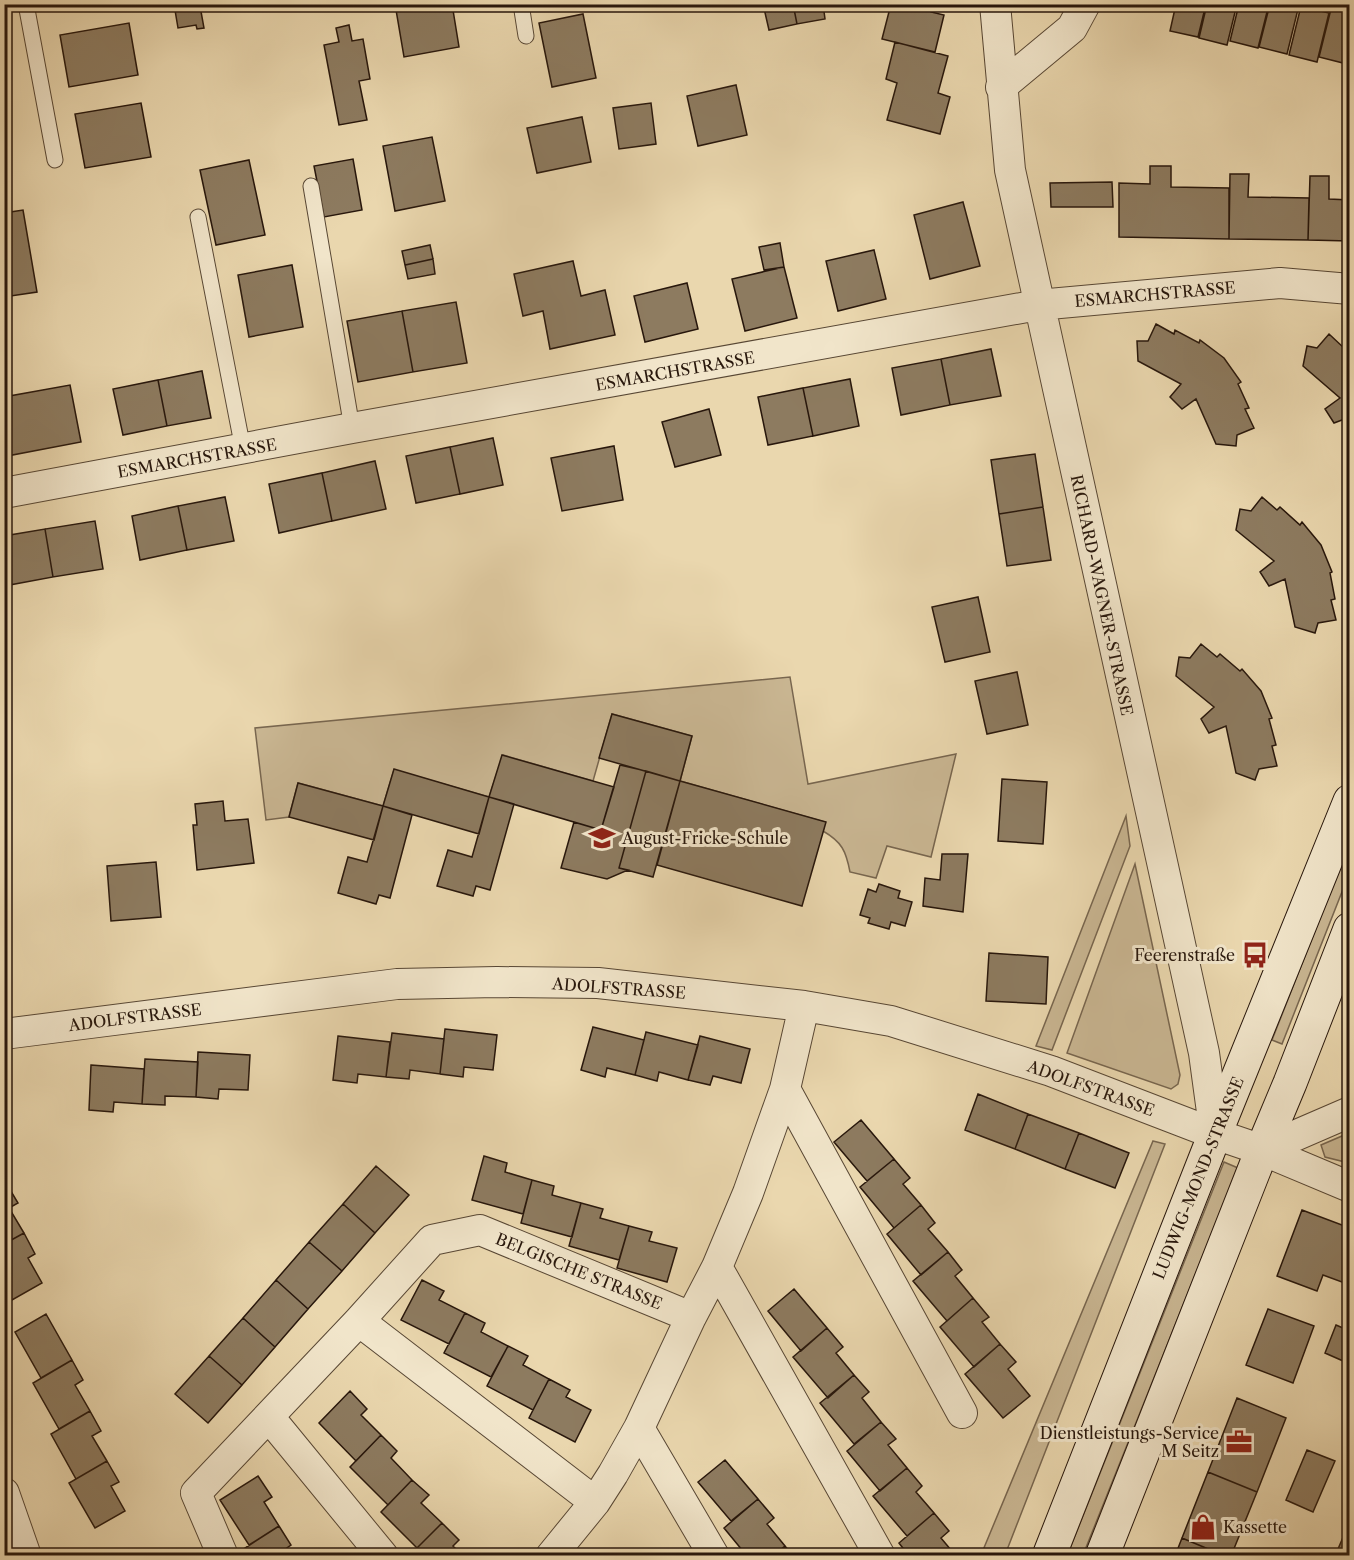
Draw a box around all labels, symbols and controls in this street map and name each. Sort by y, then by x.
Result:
street label: ESMARCHSTRASSE [1074,277,1236,311]
street label: ESMARCHSTRASSE [594,347,756,395]
street label: ESMARCHSTRASSE [116,434,278,482]
street label: RICHARD-WAGNER-STRASSE [1067,473,1137,717]
school or university icon: August-Fricke-Schule [587,823,617,853]
place label: August-Fricke-Schule [621,828,788,848]
bus stop icon: Feerenstraße [1240,940,1270,970]
place label: Feerenstraße [1134,945,1235,965]
street label: ADOLFSTRASSE [550,973,687,1003]
street label: ADOLFSTRASSE [66,999,203,1035]
street label: ADOLFSTRASSE [1024,1055,1157,1120]
street label: LUDWIG-MOND-STRASSE [1148,1074,1248,1282]
street label: BELGISCHE STRASSE [493,1228,665,1314]
place label: Dienstleistungs-Service M Seitz [1040,1423,1219,1461]
office icon: Dienstleistungs-Service M Seitz [1224,1427,1254,1457]
shop icon: Kassette [1188,1512,1218,1542]
place label: Kassette [1223,1517,1287,1537]

